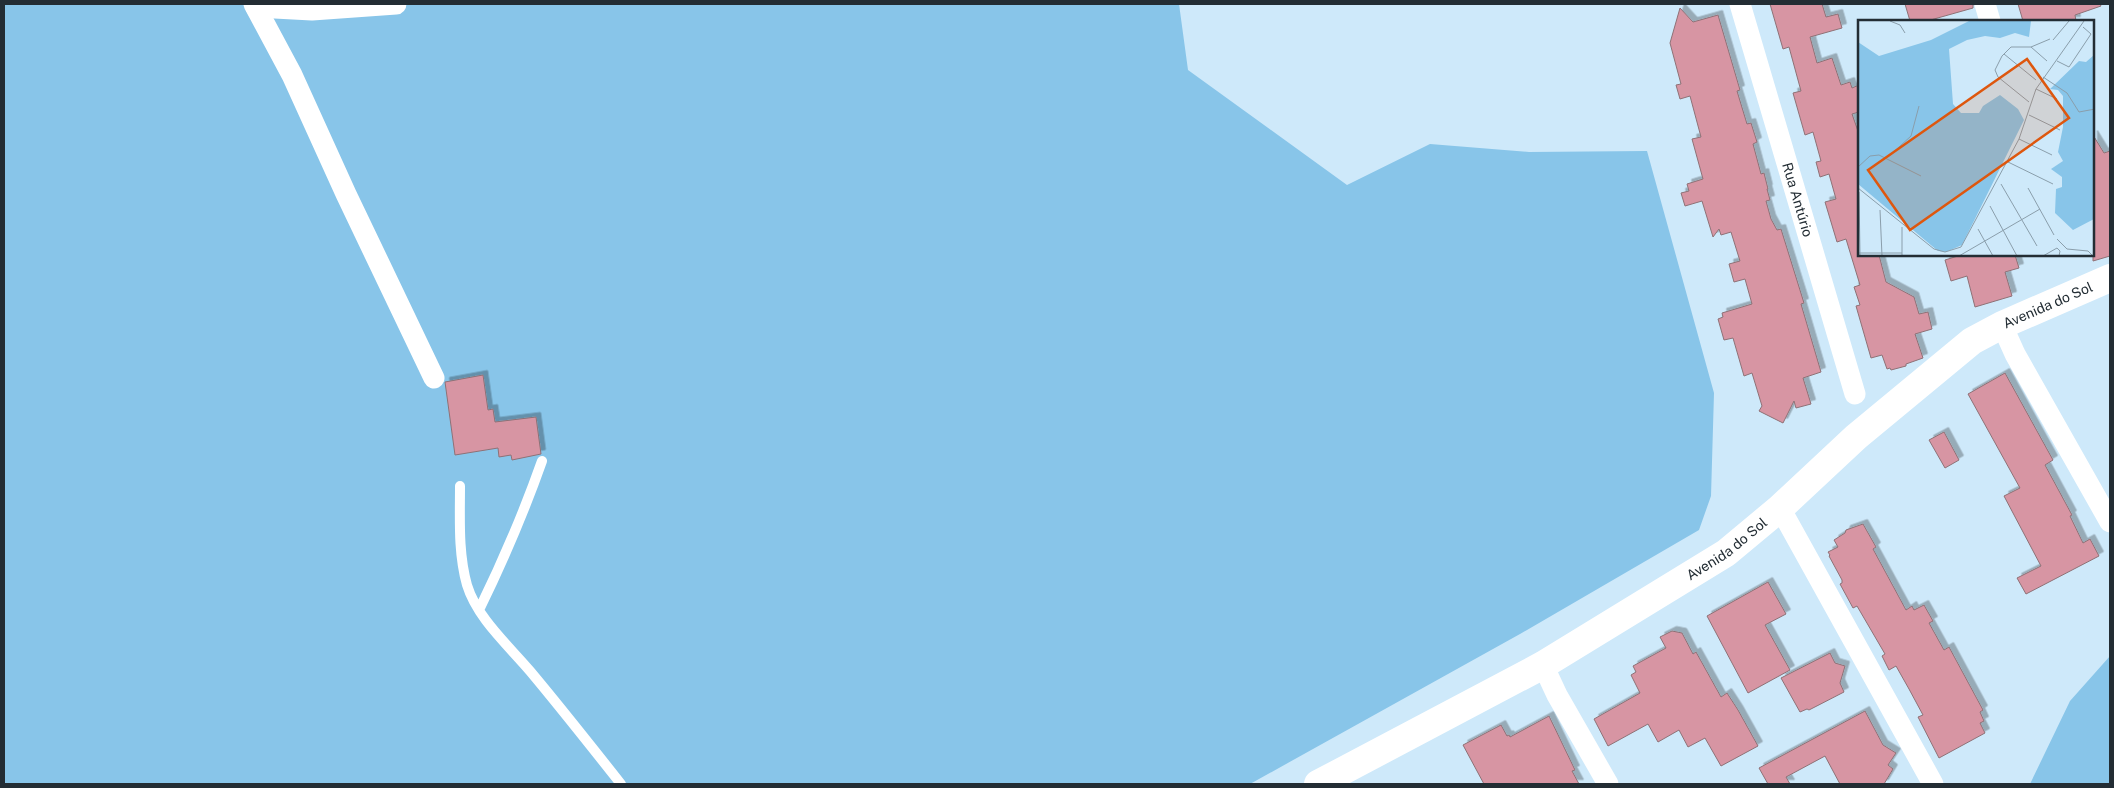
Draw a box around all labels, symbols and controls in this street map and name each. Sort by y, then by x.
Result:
inset map [1858,20,2094,256]
street label: Rua Antúrio [1779,161,1816,239]
street label: Avenida do Sol [2001,279,2095,332]
street label: Avenida do Sol [1683,514,1770,583]

